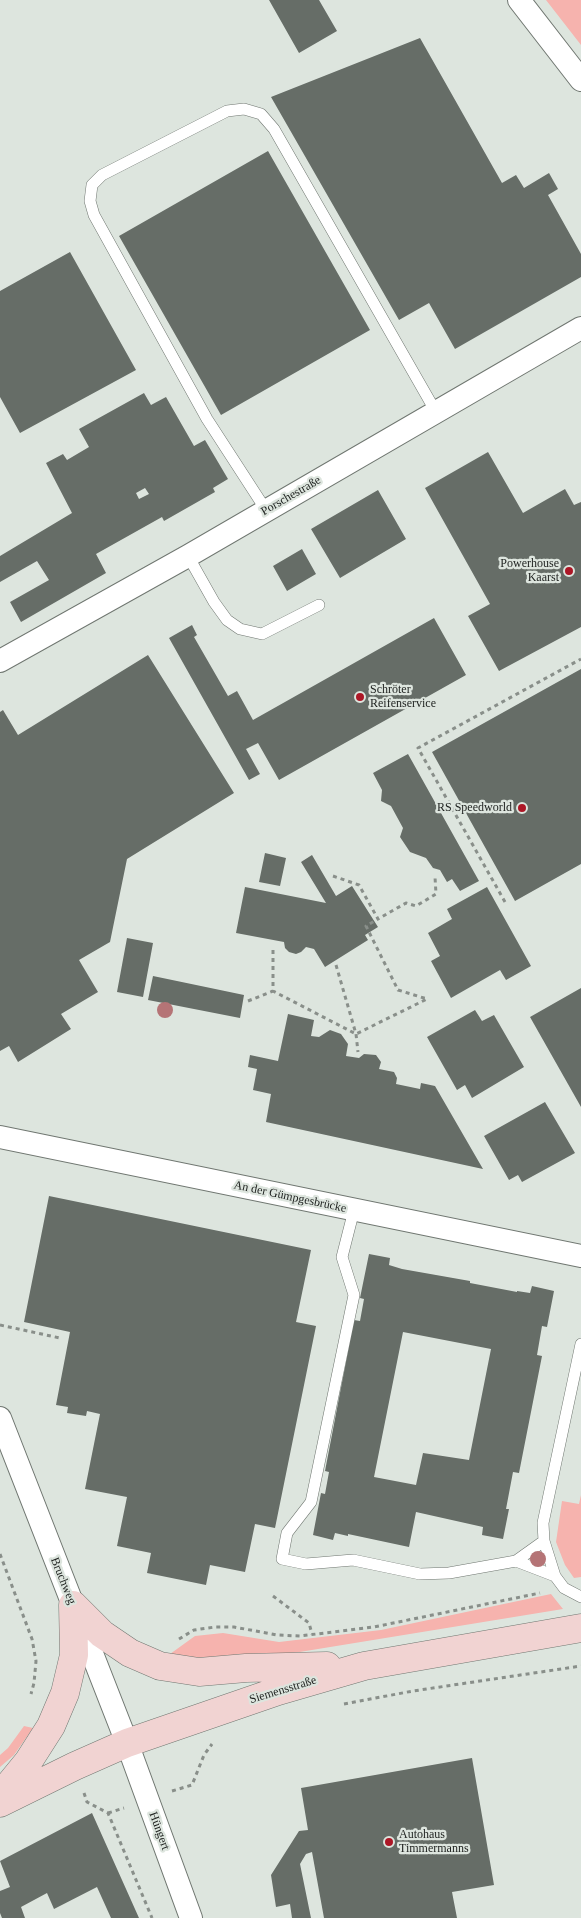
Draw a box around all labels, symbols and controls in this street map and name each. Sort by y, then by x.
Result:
street label: Porschestraße [259,473,323,519]
place label: Powerhouse Kaarst [500,557,559,585]
marker: Powerhouse Kaarst [563,565,575,577]
place label: Schröter Reifenservice [370,683,436,711]
marker: Schröter Reifenservice [354,691,366,703]
place label: RS Speedworld [437,801,512,815]
marker: RS Speedworld [516,802,528,814]
street label: An der Gümpgesbrücke [232,1178,348,1216]
street label: Bruchweg [47,1555,79,1607]
street label: Siemensstraße [248,1673,318,1707]
street label: Hüngert [146,1810,172,1852]
place label: Autohaus Timmermanns [399,1828,469,1856]
marker: Autohaus Timmermanns [383,1836,395,1848]

